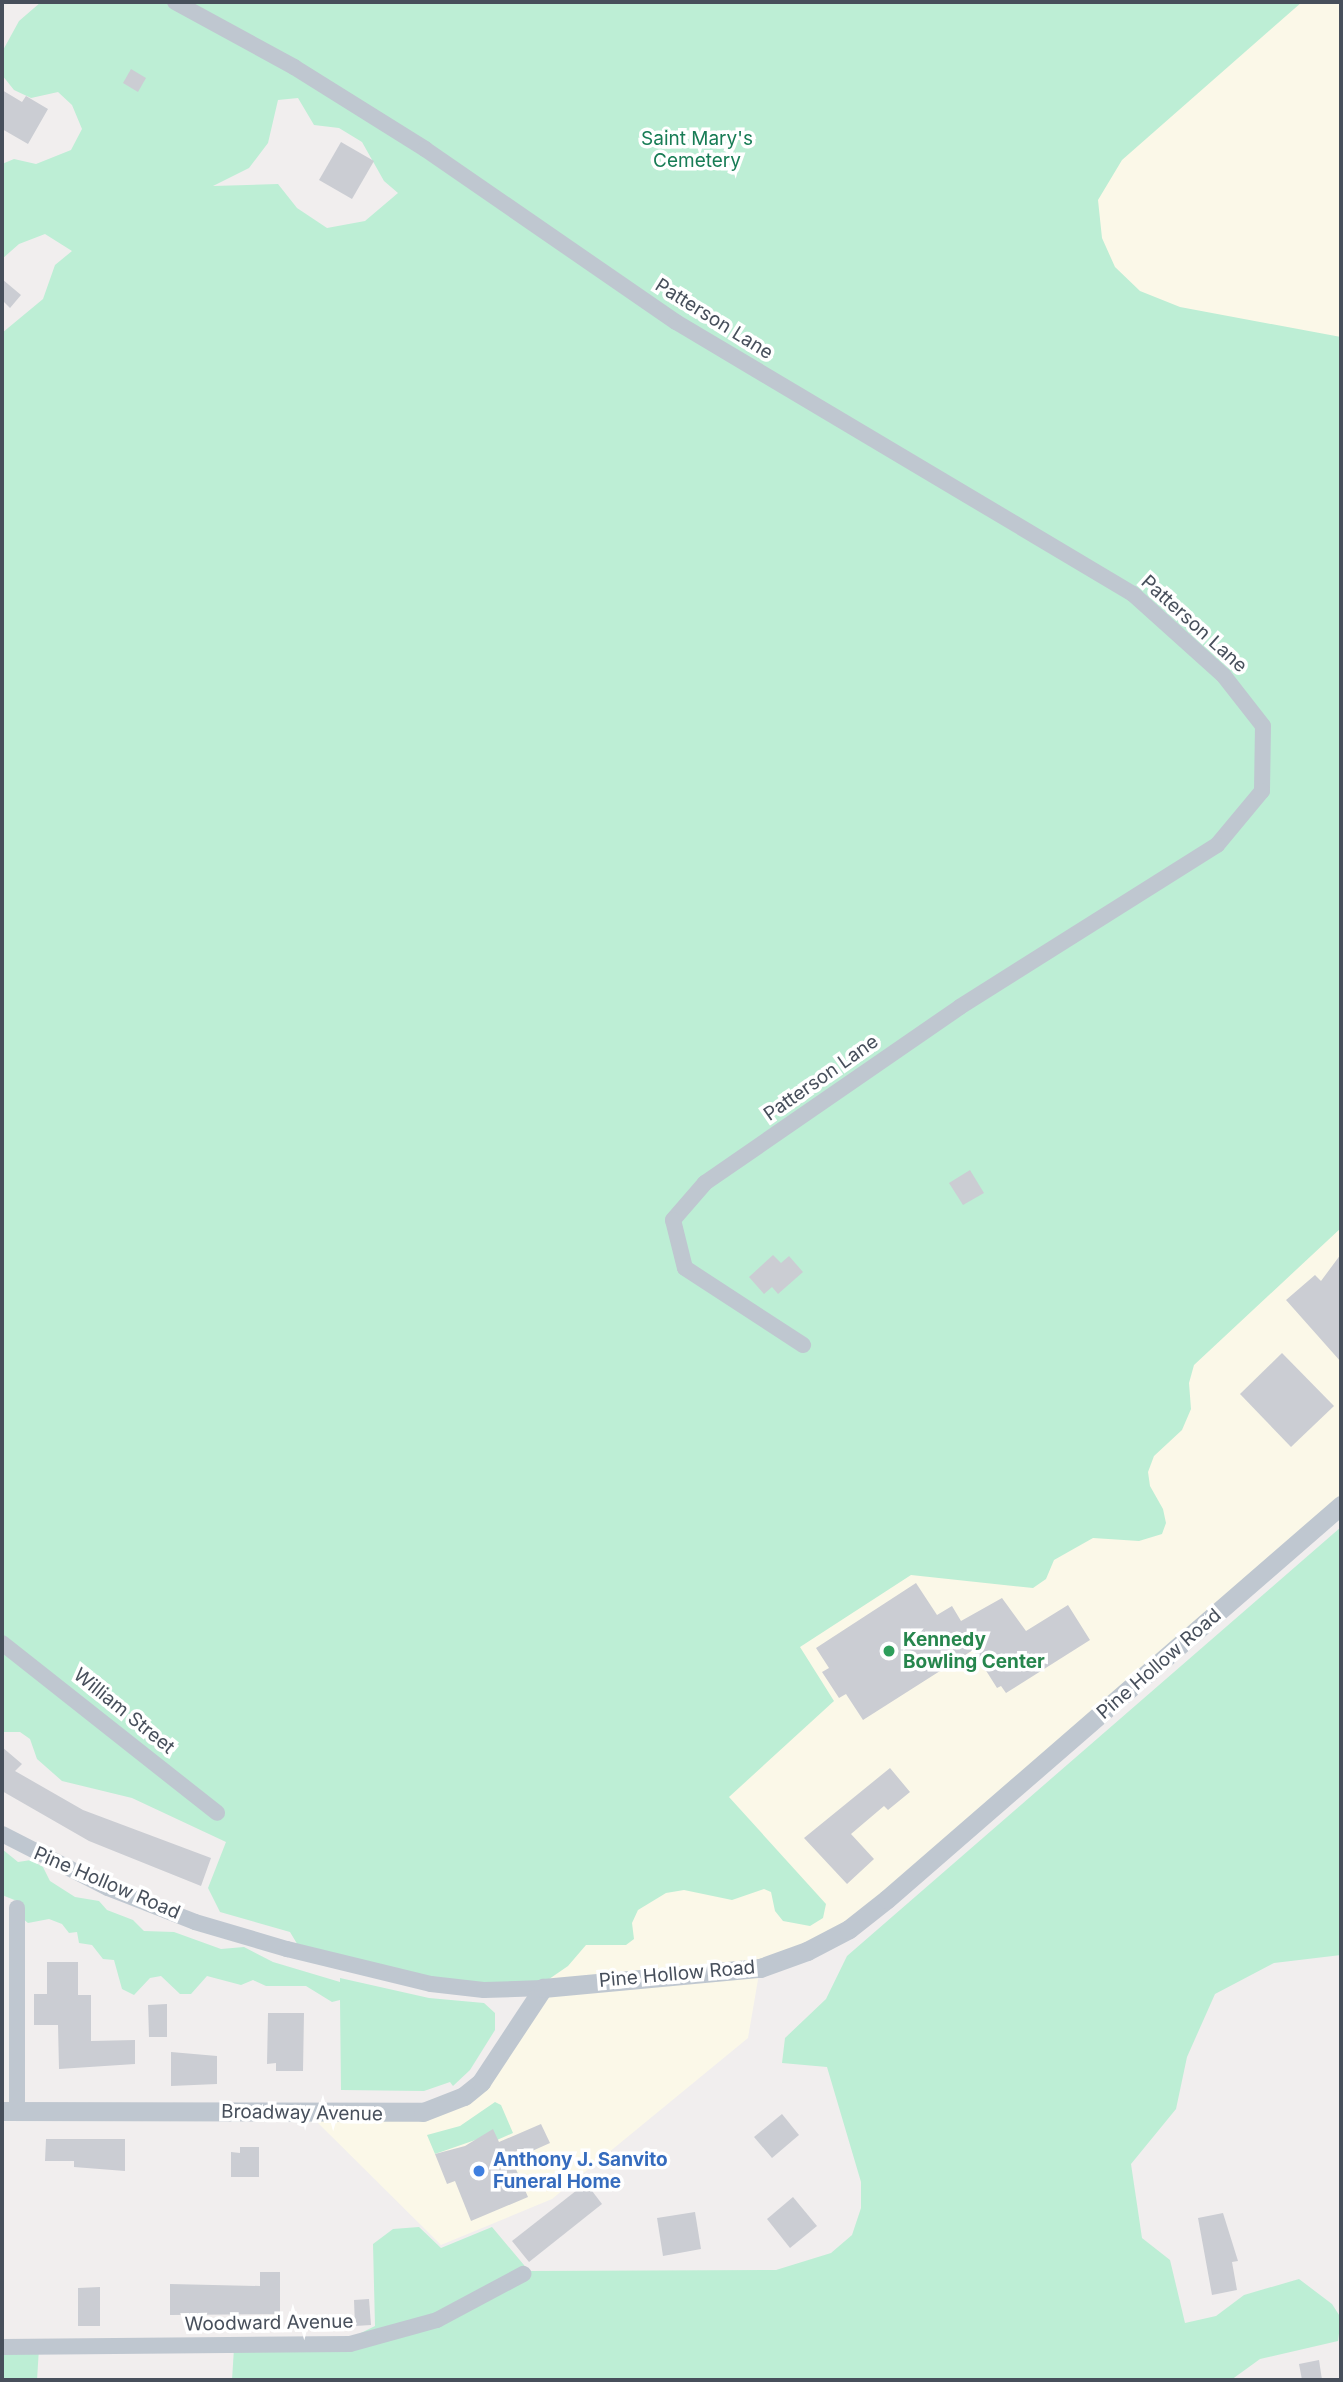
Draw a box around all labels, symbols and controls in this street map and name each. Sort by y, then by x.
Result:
park label: Saint Mary's Cemetery [641,128,753,172]
street label: Patterson Lane [651,274,777,364]
street label: Patterson Lane [1136,571,1252,677]
street label: Patterson Lane [759,1030,883,1126]
street label: Pine Hollow Road [1092,1604,1226,1724]
place label: Kennedy Bowling Center [903,1629,1045,1673]
marker: Kennedy Bowling Center [881,1643,897,1659]
street label: William Street [69,1663,179,1759]
street label: Pine Hollow Road [30,1842,184,1924]
street label: Pine Hollow Road [598,1956,756,1992]
street label: Broadway Avenue [221,2100,383,2126]
place label: Anthony J. Sanvito Funeral Home [493,2149,668,2193]
marker: Anthony J. Sanvito Funeral Home [471,2163,487,2179]
street label: Woodward Avenue [184,2310,354,2336]

